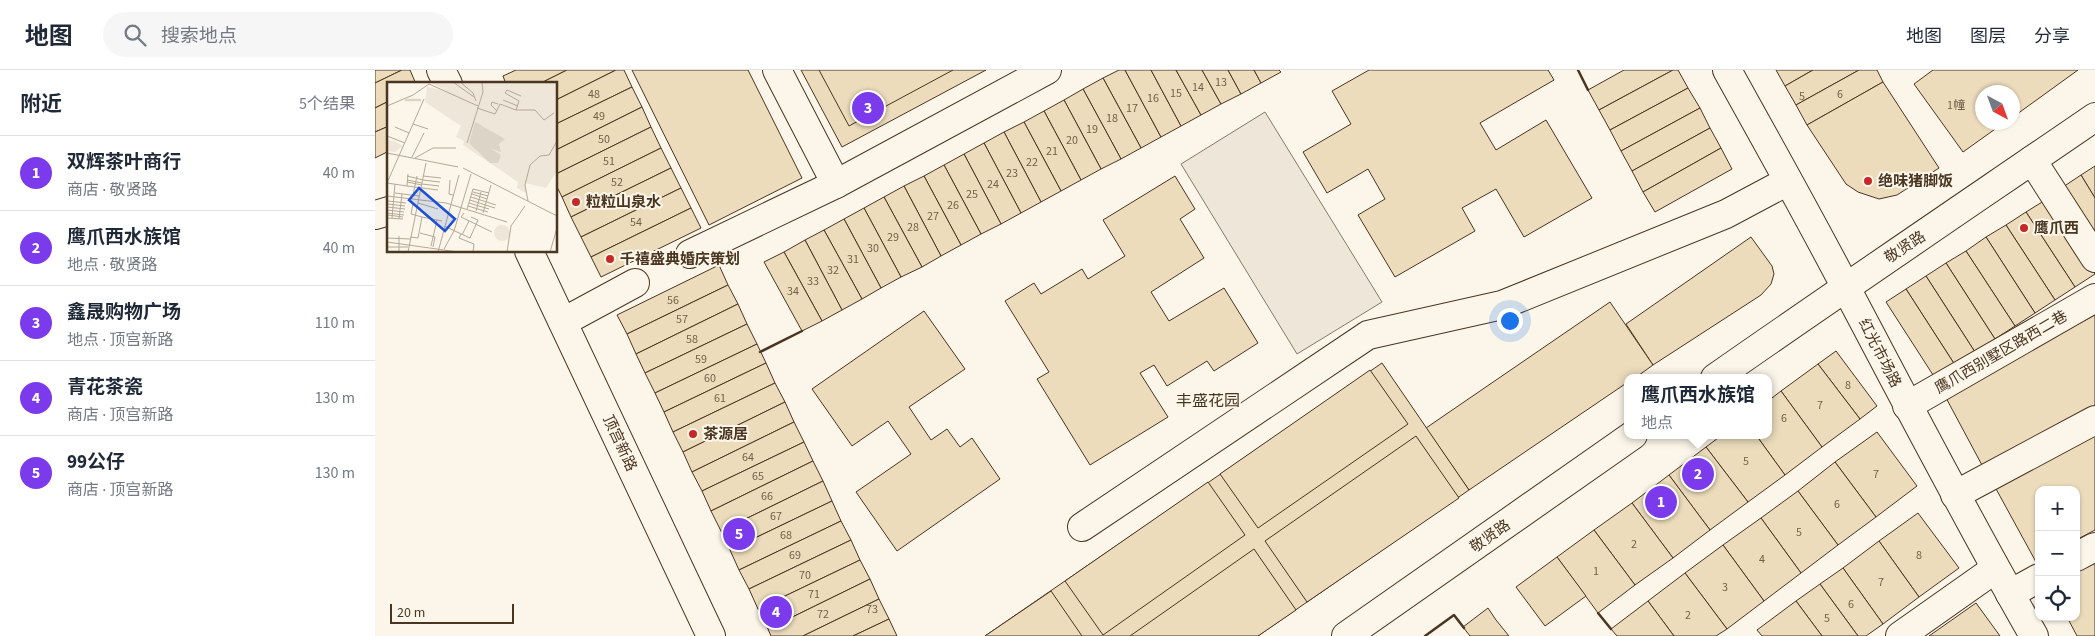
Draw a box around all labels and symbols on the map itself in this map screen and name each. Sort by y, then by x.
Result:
house number: 13 [1215,74,1227,91]
house number: 14 [1192,79,1204,96]
inset map [387,82,557,252]
house number: 15 [1170,85,1182,102]
north arrow [1975,85,2020,130]
house number: 48 [588,86,600,103]
house number: 6 [1837,86,1843,103]
house number: 5 [1799,88,1805,105]
pin: 3 [852,89,884,127]
house number: 16 [1147,90,1159,107]
house number: 1幢 [1947,97,1965,114]
house number: 17 [1126,100,1138,117]
house number: 49 [593,108,605,125]
house number: 18 [1106,110,1118,127]
house number: 19 [1086,121,1098,138]
house number: 50 [598,131,610,148]
house number: 20 [1066,132,1078,149]
house number: 21 [1046,143,1058,160]
house number: 51 [603,153,615,170]
house number: 22 [1026,154,1038,171]
house number: 23 [1006,165,1018,182]
place label: 绝味猪脚饭 [1878,171,1953,192]
house number: 52 [611,174,623,191]
marker: 绝味猪脚饭 [1862,175,1874,187]
house number: 24 [987,176,999,193]
house number: 25 [966,186,978,203]
place label: 粒粒山泉水 [586,192,661,213]
marker: 粒粒山泉水 [570,196,582,208]
house number: 26 [947,197,959,214]
house number: 27 [927,208,939,225]
house number: 54 [630,214,642,231]
place label: 鹰爪西 [2034,218,2079,239]
house number: 28 [907,219,919,236]
marker: 鹰爪西 [2018,222,2030,234]
street label: 敬贤路 [1881,226,1930,268]
house number: 29 [887,229,899,246]
house number: 30 [867,240,879,257]
place label: 千禧盛典婚庆策划 [620,249,740,270]
house number: 31 [847,251,859,268]
marker: 千禧盛典婚庆策划 [604,253,616,265]
house number: 32 [827,262,839,279]
house number: 33 [807,273,819,290]
house number: 34 [787,283,799,300]
house number: 56 [667,292,679,309]
street label: 鹰爪西别墅区路西二巷 [1931,306,2071,399]
your location [1497,308,1523,334]
house number: 57 [676,311,688,328]
street label: 红光市场路 [1853,315,1906,391]
house number: 58 [686,331,698,348]
house number: 59 [695,351,707,368]
house number: 60 [704,370,716,387]
house number: 8 [1845,377,1851,394]
house number: 61 [714,390,726,407]
district label: 丰盛花园 [1176,390,1240,412]
house number: 7 [1817,397,1823,414]
house number: 6 [1781,410,1787,427]
street label: 顶宫新路 [597,412,642,475]
place label: 茶源居 [703,424,748,445]
marker: 茶源居 [687,428,699,440]
house number: 64 [742,449,754,466]
house number: 5 [1743,453,1749,470]
pin: 2 [1682,455,1714,493]
house number: 7 [1873,466,1879,483]
house number: 65 [752,468,764,485]
pin: 1 [1645,483,1677,521]
house number: 66 [761,488,773,505]
house number: 6 [1834,496,1840,513]
house number: 67 [770,508,782,525]
pin: 5 [723,515,755,553]
street label: 敬贤路 [1466,515,1515,558]
house number: 5 [1796,524,1802,541]
house number: 68 [780,527,792,544]
house number: 2 [1631,536,1637,553]
house number: 69 [789,547,801,564]
house number: 8 [1916,547,1922,564]
house number: 4 [1759,551,1765,568]
house number: 1 [1593,563,1599,580]
house number: 70 [799,567,811,584]
house number: 7 [1878,574,1884,591]
house number: 3 [1722,579,1728,596]
house number: 71 [808,586,820,603]
pin: 4 [760,593,792,631]
house number: 6 [1848,596,1854,613]
scale bar [390,601,514,624]
house number: 73 [866,601,878,618]
house number: 72 [817,606,829,623]
house number: 2 [1685,607,1691,624]
house number: 5 [1824,610,1830,627]

